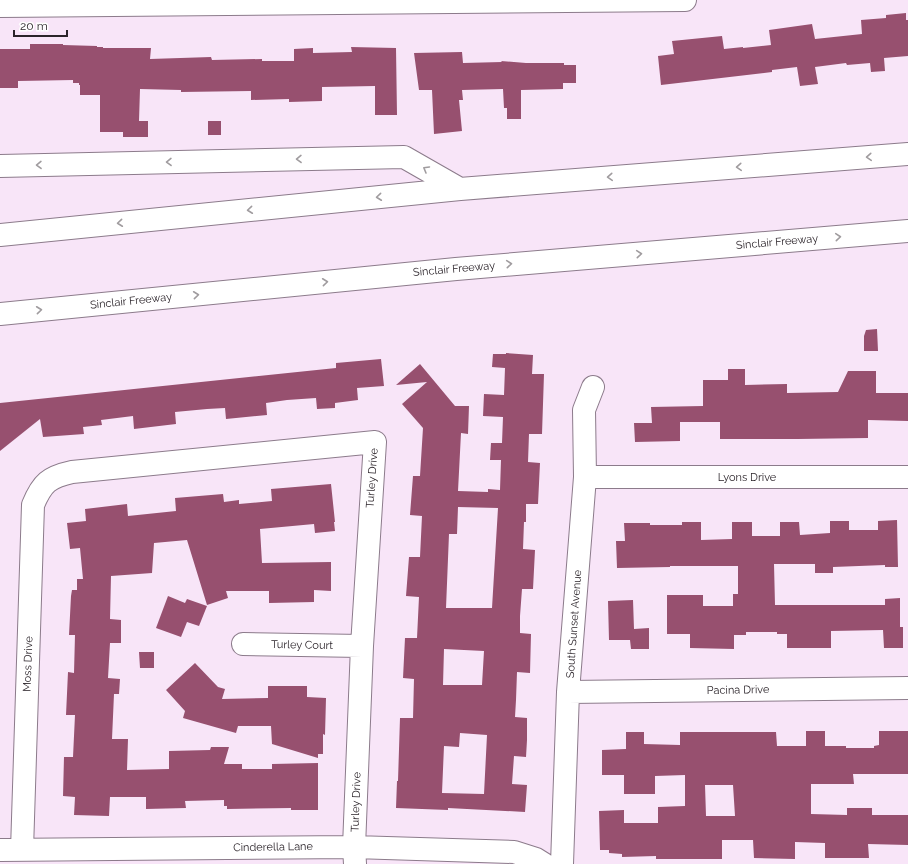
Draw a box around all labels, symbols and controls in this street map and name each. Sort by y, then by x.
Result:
scale bar [14,12,67,38]
text: 20 m [20,19,48,33]
one-way arrow [866,153,872,162]
one-way arrow [296,155,302,163]
one-way arrow [166,158,172,166]
one-way arrow [36,161,42,169]
one-way arrow [736,163,743,172]
one-way arrow [423,167,430,174]
one-way arrow [607,173,613,182]
one-way arrow [376,192,382,201]
one-way arrow [247,205,253,214]
one-way arrow [117,218,123,227]
street label: Sinclair Freeway [735,232,819,252]
one-way arrow [835,232,841,241]
one-way arrow [636,250,642,259]
street label: Sinclair Freeway [412,259,496,279]
one-way arrow [506,260,512,269]
one-way arrow [322,278,328,287]
street label: Sinclair Freeway [89,290,173,312]
one-way arrow [193,290,199,299]
one-way arrow [36,306,42,315]
street label: Turley Drive [363,447,381,508]
street label: Lyons Drive [718,471,777,484]
street label: South Sunset Avenue [564,569,584,679]
street label: Moss Drive [21,635,35,692]
street label: Turley Court [271,638,333,652]
street label: Pacina Drive [707,683,770,697]
street label: Turley Drive [348,771,364,832]
street label: Cinderella Lane [233,840,314,854]

